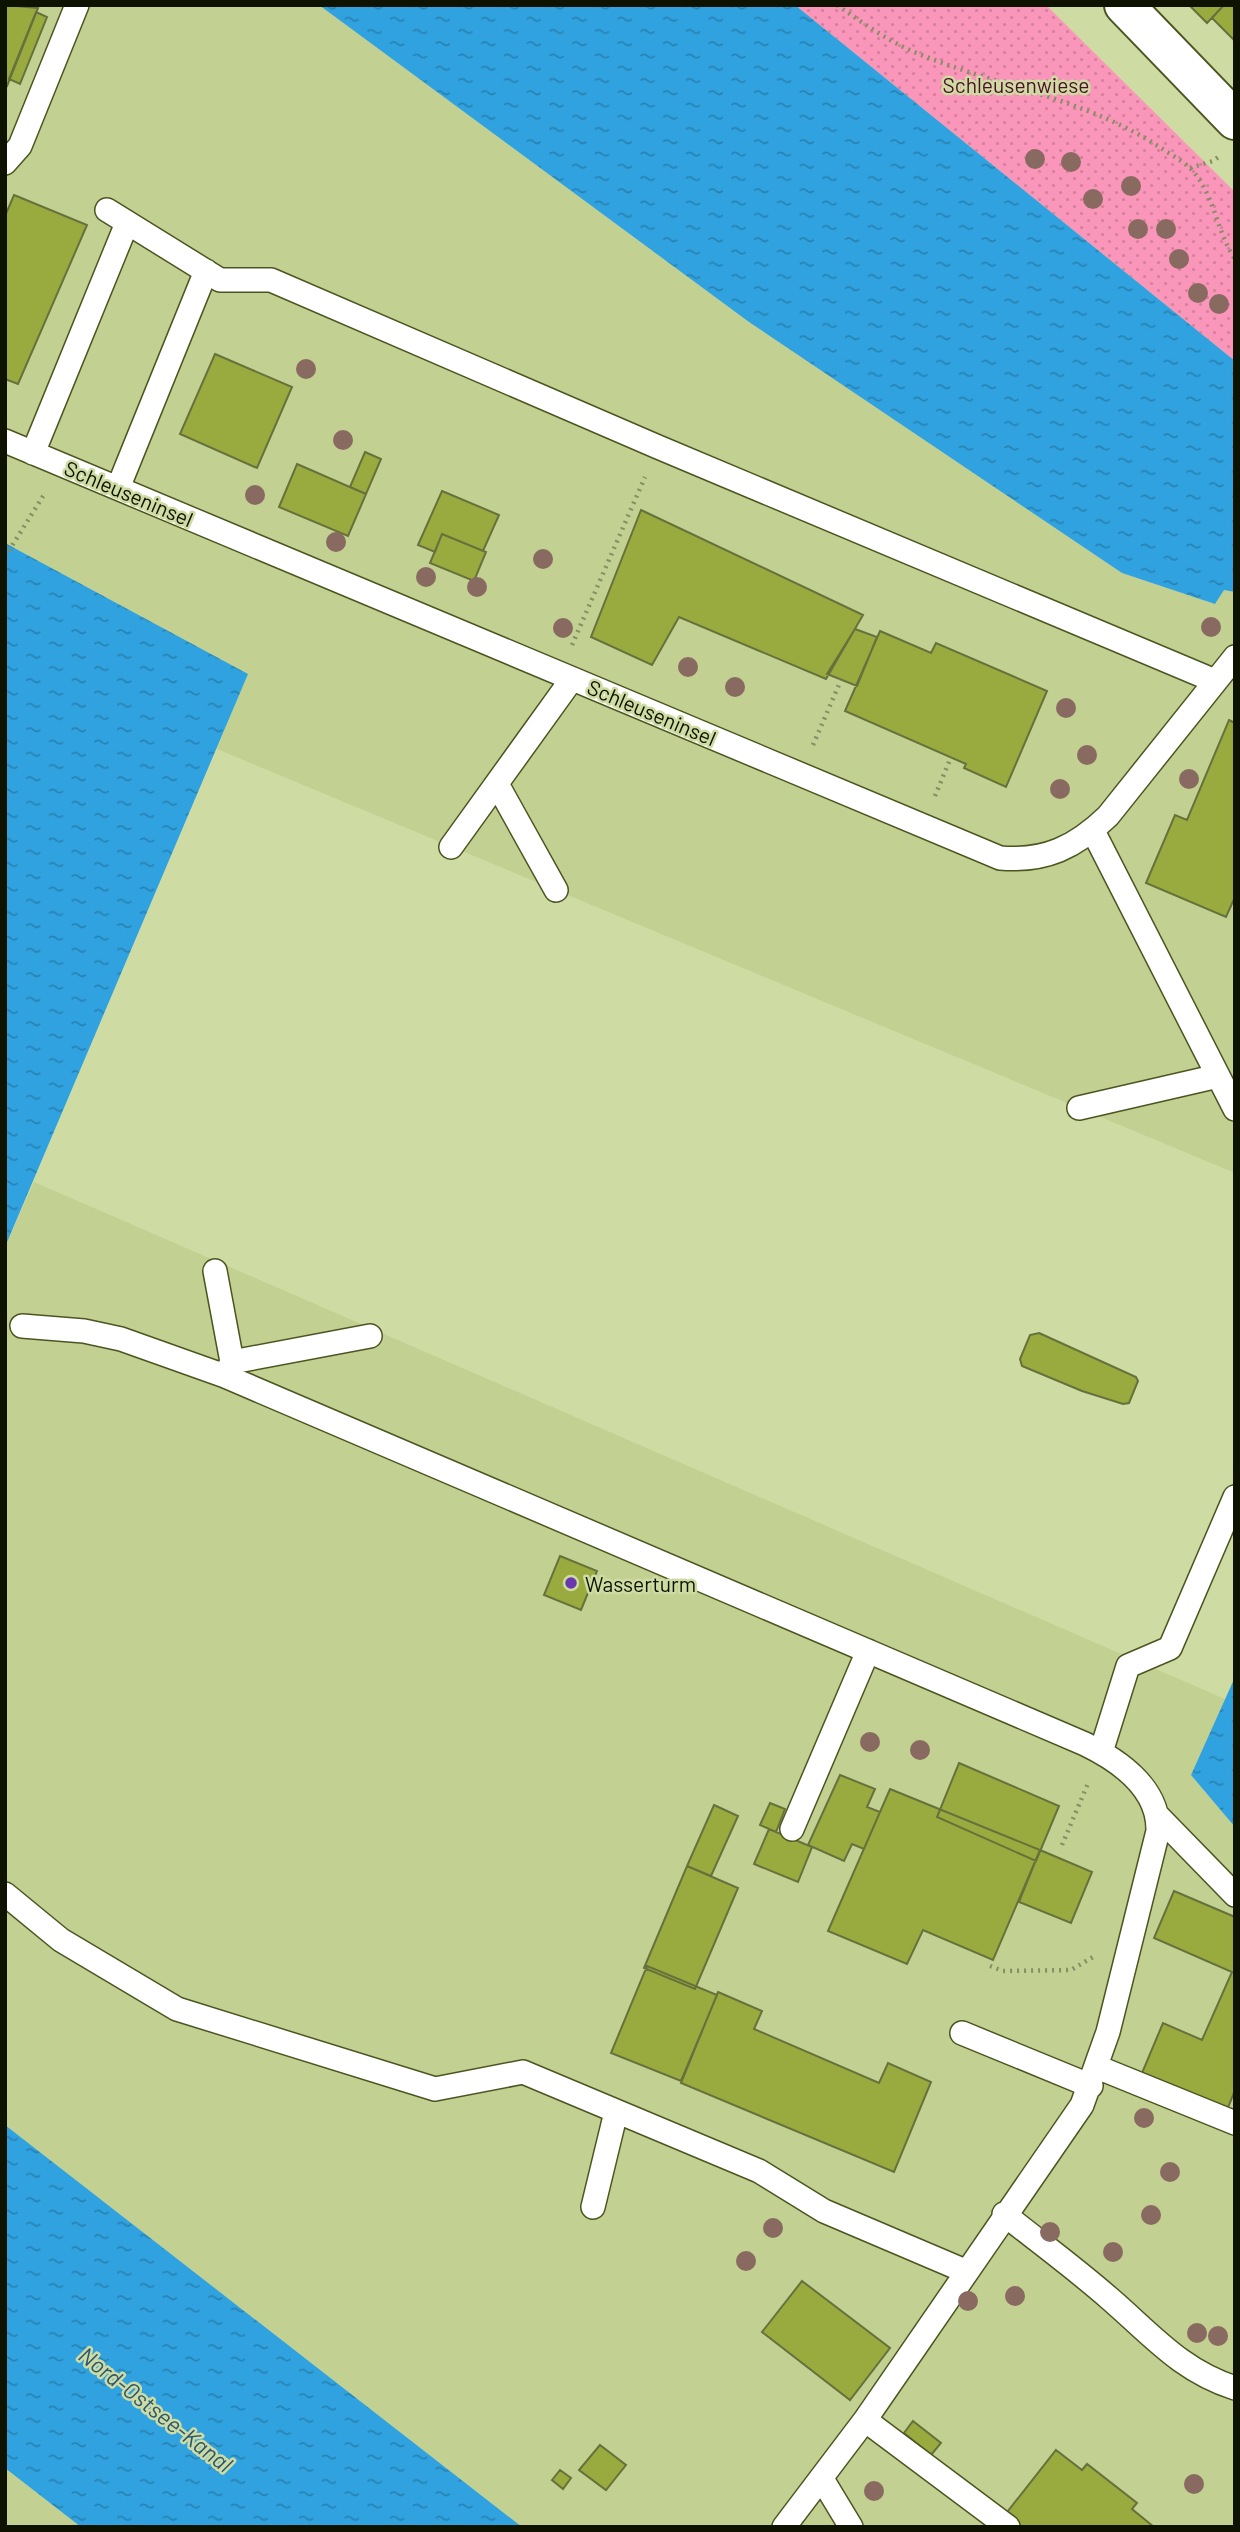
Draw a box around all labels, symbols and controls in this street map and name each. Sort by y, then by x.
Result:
park label: Schleusenwiese [943,72,1090,97]
street label: Schleuseninsel [61,455,197,531]
street label: Schleuseninsel [584,674,720,750]
place label: Wasserturm [585,1571,696,1596]
marker: Wasserturm [563,1575,579,1591]
water label: Nord-Ostsee-Kanal [74,2340,238,2478]

